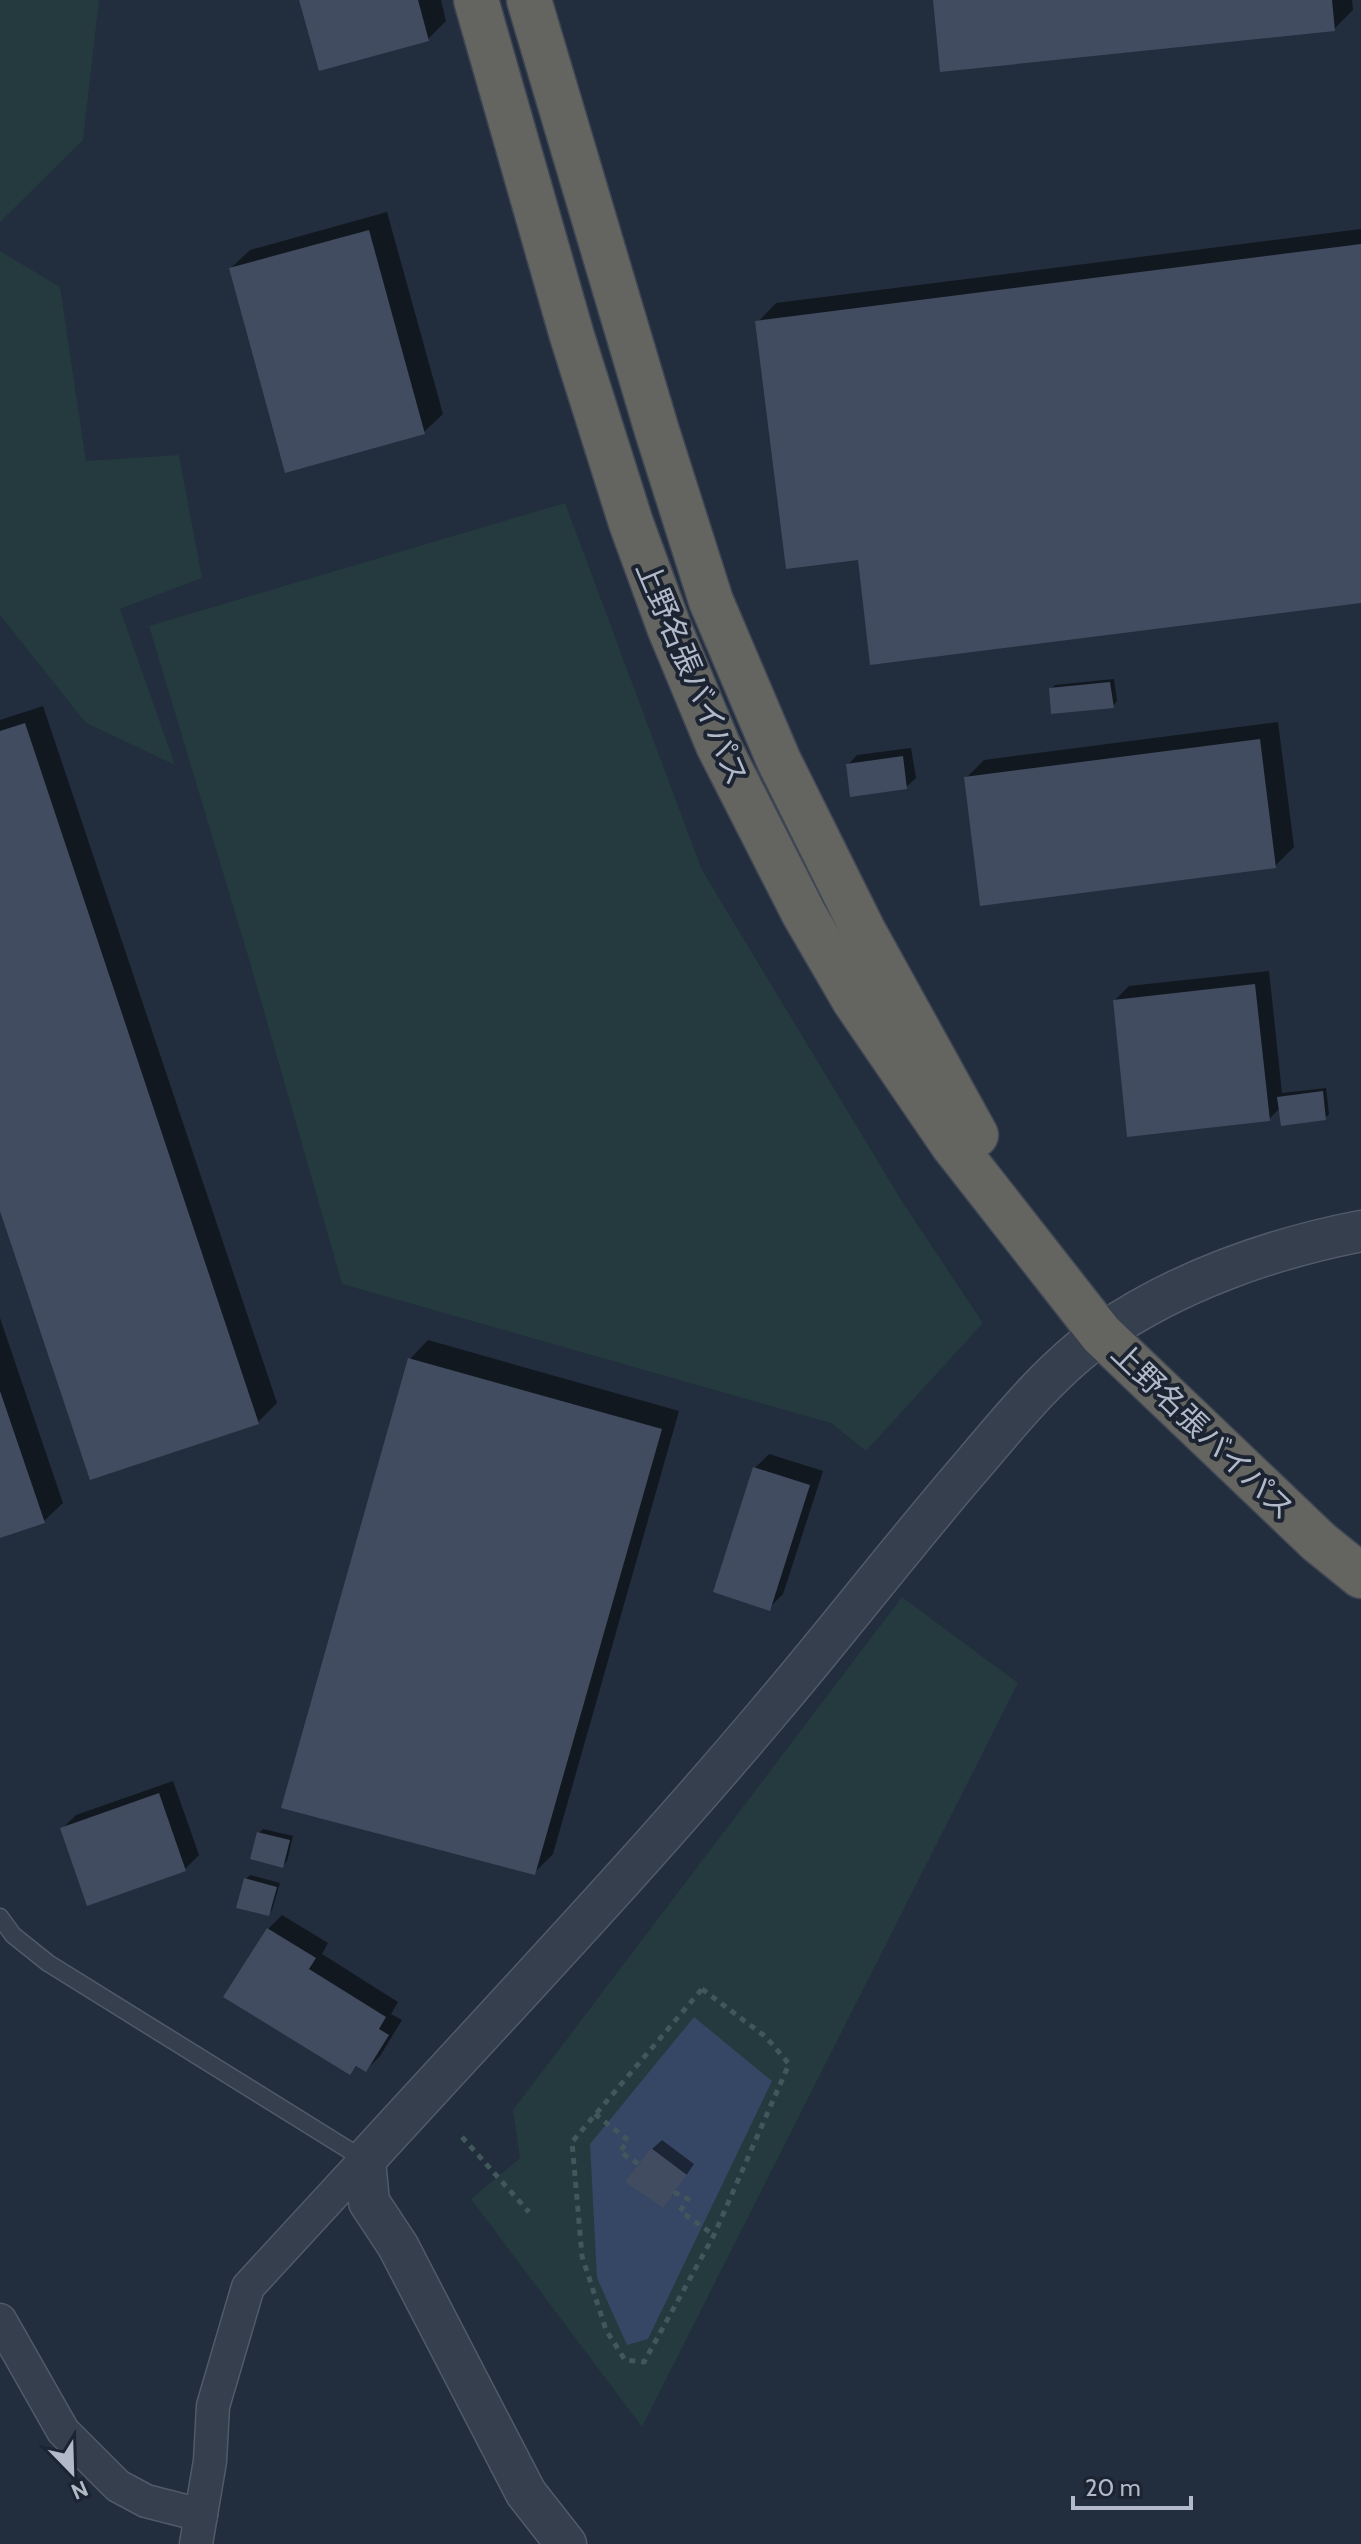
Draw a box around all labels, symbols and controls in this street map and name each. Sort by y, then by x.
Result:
street label: 上野名張バイパス [628,556,756,790]
street label: 上野名張バイパス [1104,1335,1302,1527]
north arrow [32,2432,112,2512]
scale bar [1073,2460,1191,2510]
text: 20 m [1085,2473,1141,2502]
text: N [67,2474,92,2505]

